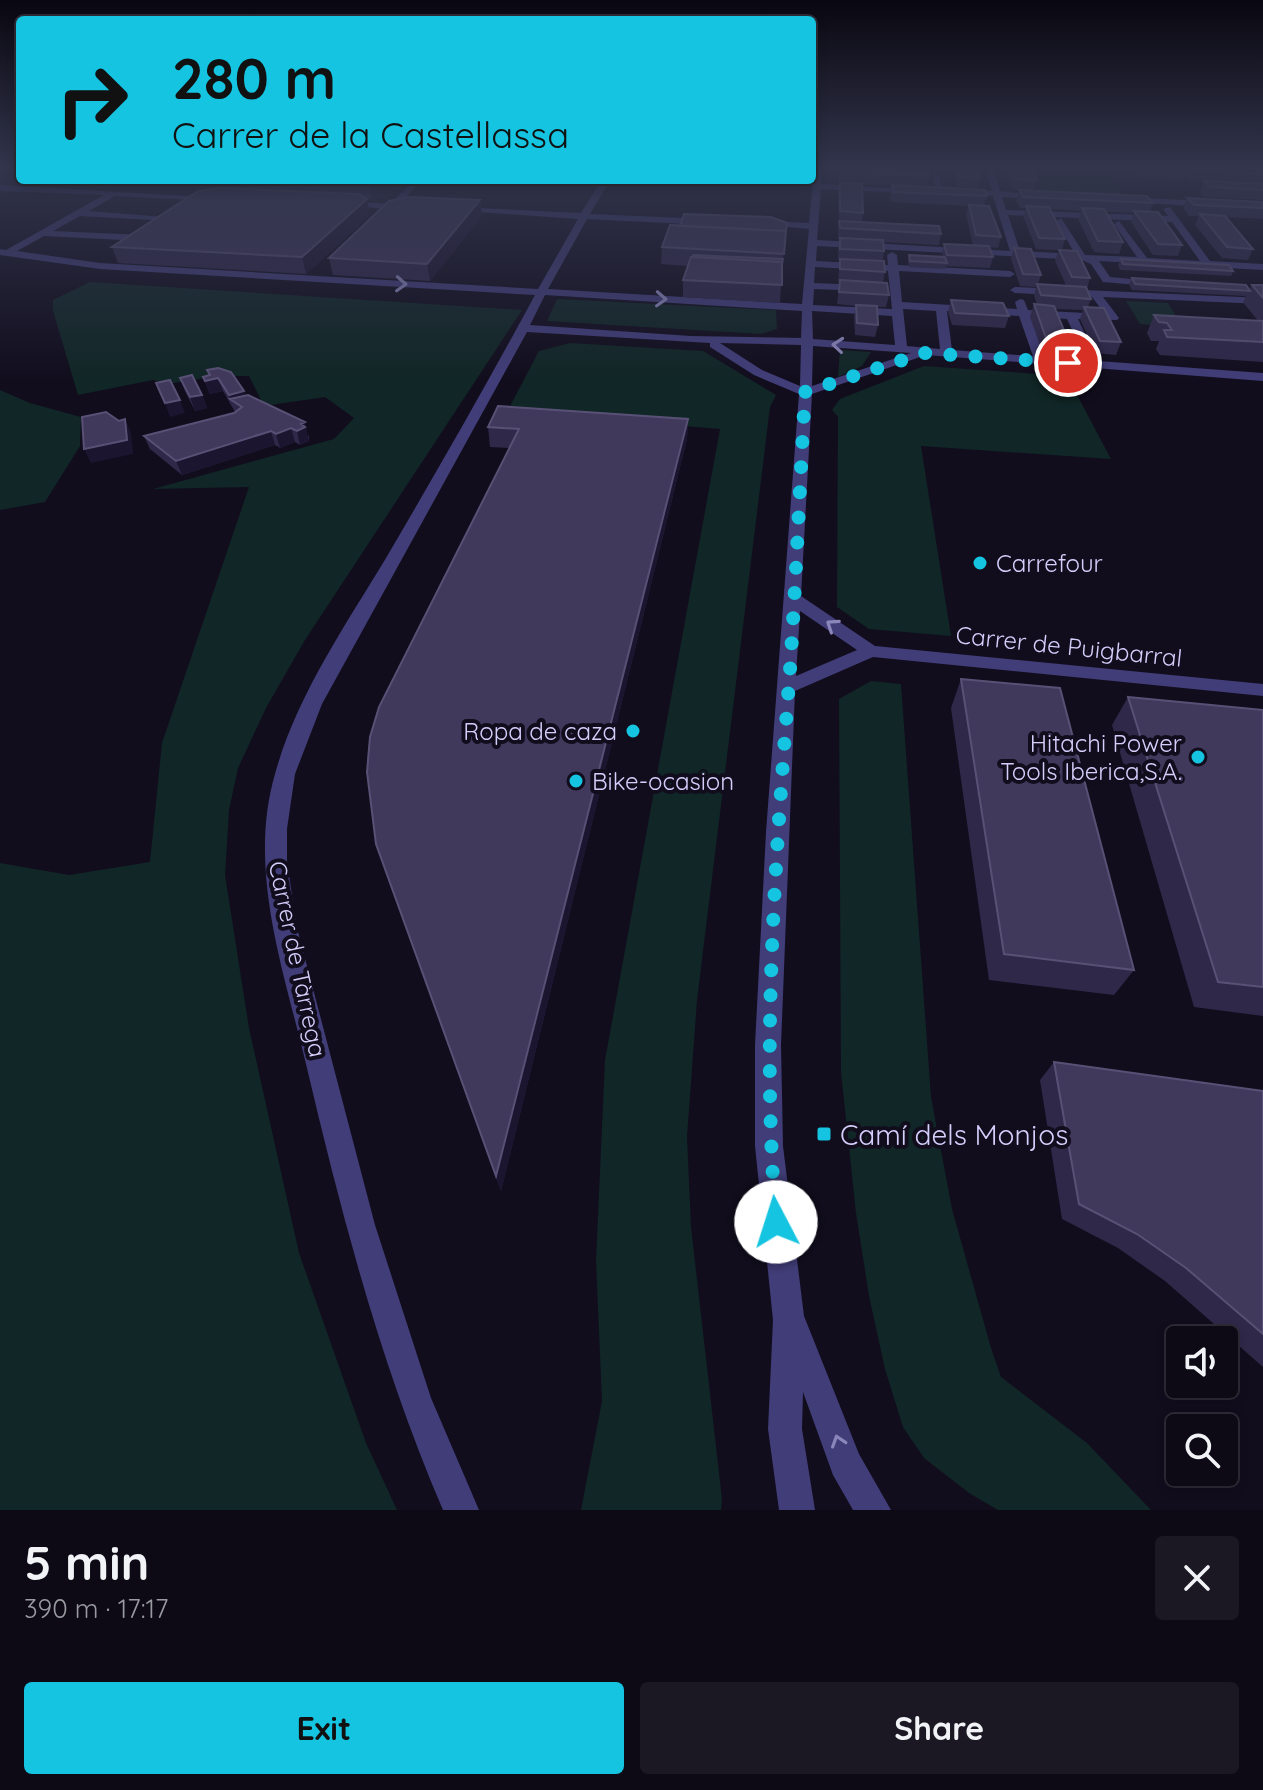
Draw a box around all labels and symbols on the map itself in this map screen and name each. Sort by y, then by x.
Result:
one-way arrow [395,275,408,292]
one-way arrow [655,291,668,308]
pin [1034,329,1102,397]
one-way arrow [831,337,844,354]
place label: Carrefour [996,548,1103,578]
marker: Carrefour [971,554,989,572]
street label: Carrer de Puigbarral [954,619,1184,673]
one-way arrow [827,620,841,635]
place label: Ropa de caza [463,716,617,746]
marker: Ropa de caza [624,722,642,740]
place label: Hitachi Power Tools Iberica,S.A. [1000,728,1182,786]
marker: Hitachi Power Tools Iberica,S.A. [1189,748,1207,766]
place label: Bike-ocasion [592,766,734,796]
marker: Bike-ocasion [567,772,585,790]
street label: Carrer de Tàrrega [263,858,333,1060]
place label: Camí dels Monjos [840,1117,1068,1152]
marker: Camí dels Monjos [815,1125,833,1143]
position arrow [734,1180,818,1264]
one-way arrow [831,1434,847,1448]

